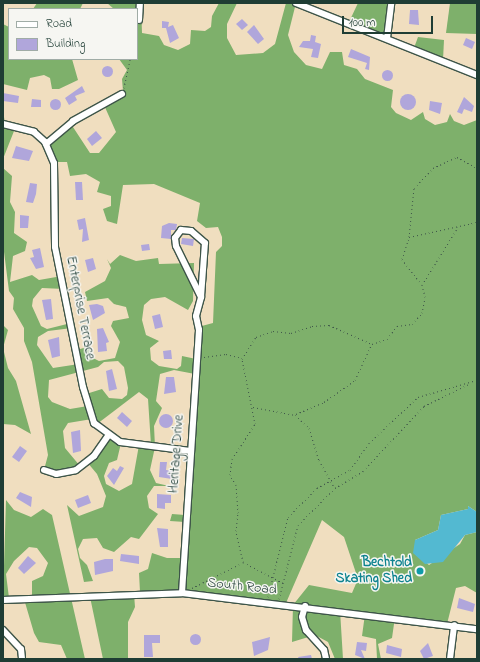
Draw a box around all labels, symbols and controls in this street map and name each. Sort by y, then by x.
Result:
legend [8,8,138,60]
scale bar [344,8,435,34]
text: 100 m [349,14,376,32]
text: Road [46,15,72,33]
text: Building [46,35,85,53]
street label: Enterprise Terrace [62,255,98,361]
street label: Heritage Drive [166,414,188,494]
place label: Bechtold Skating Shed [336,555,412,588]
marker: Bechtold Skating Shed [415,566,425,576]
street label: South Road [207,575,277,599]

